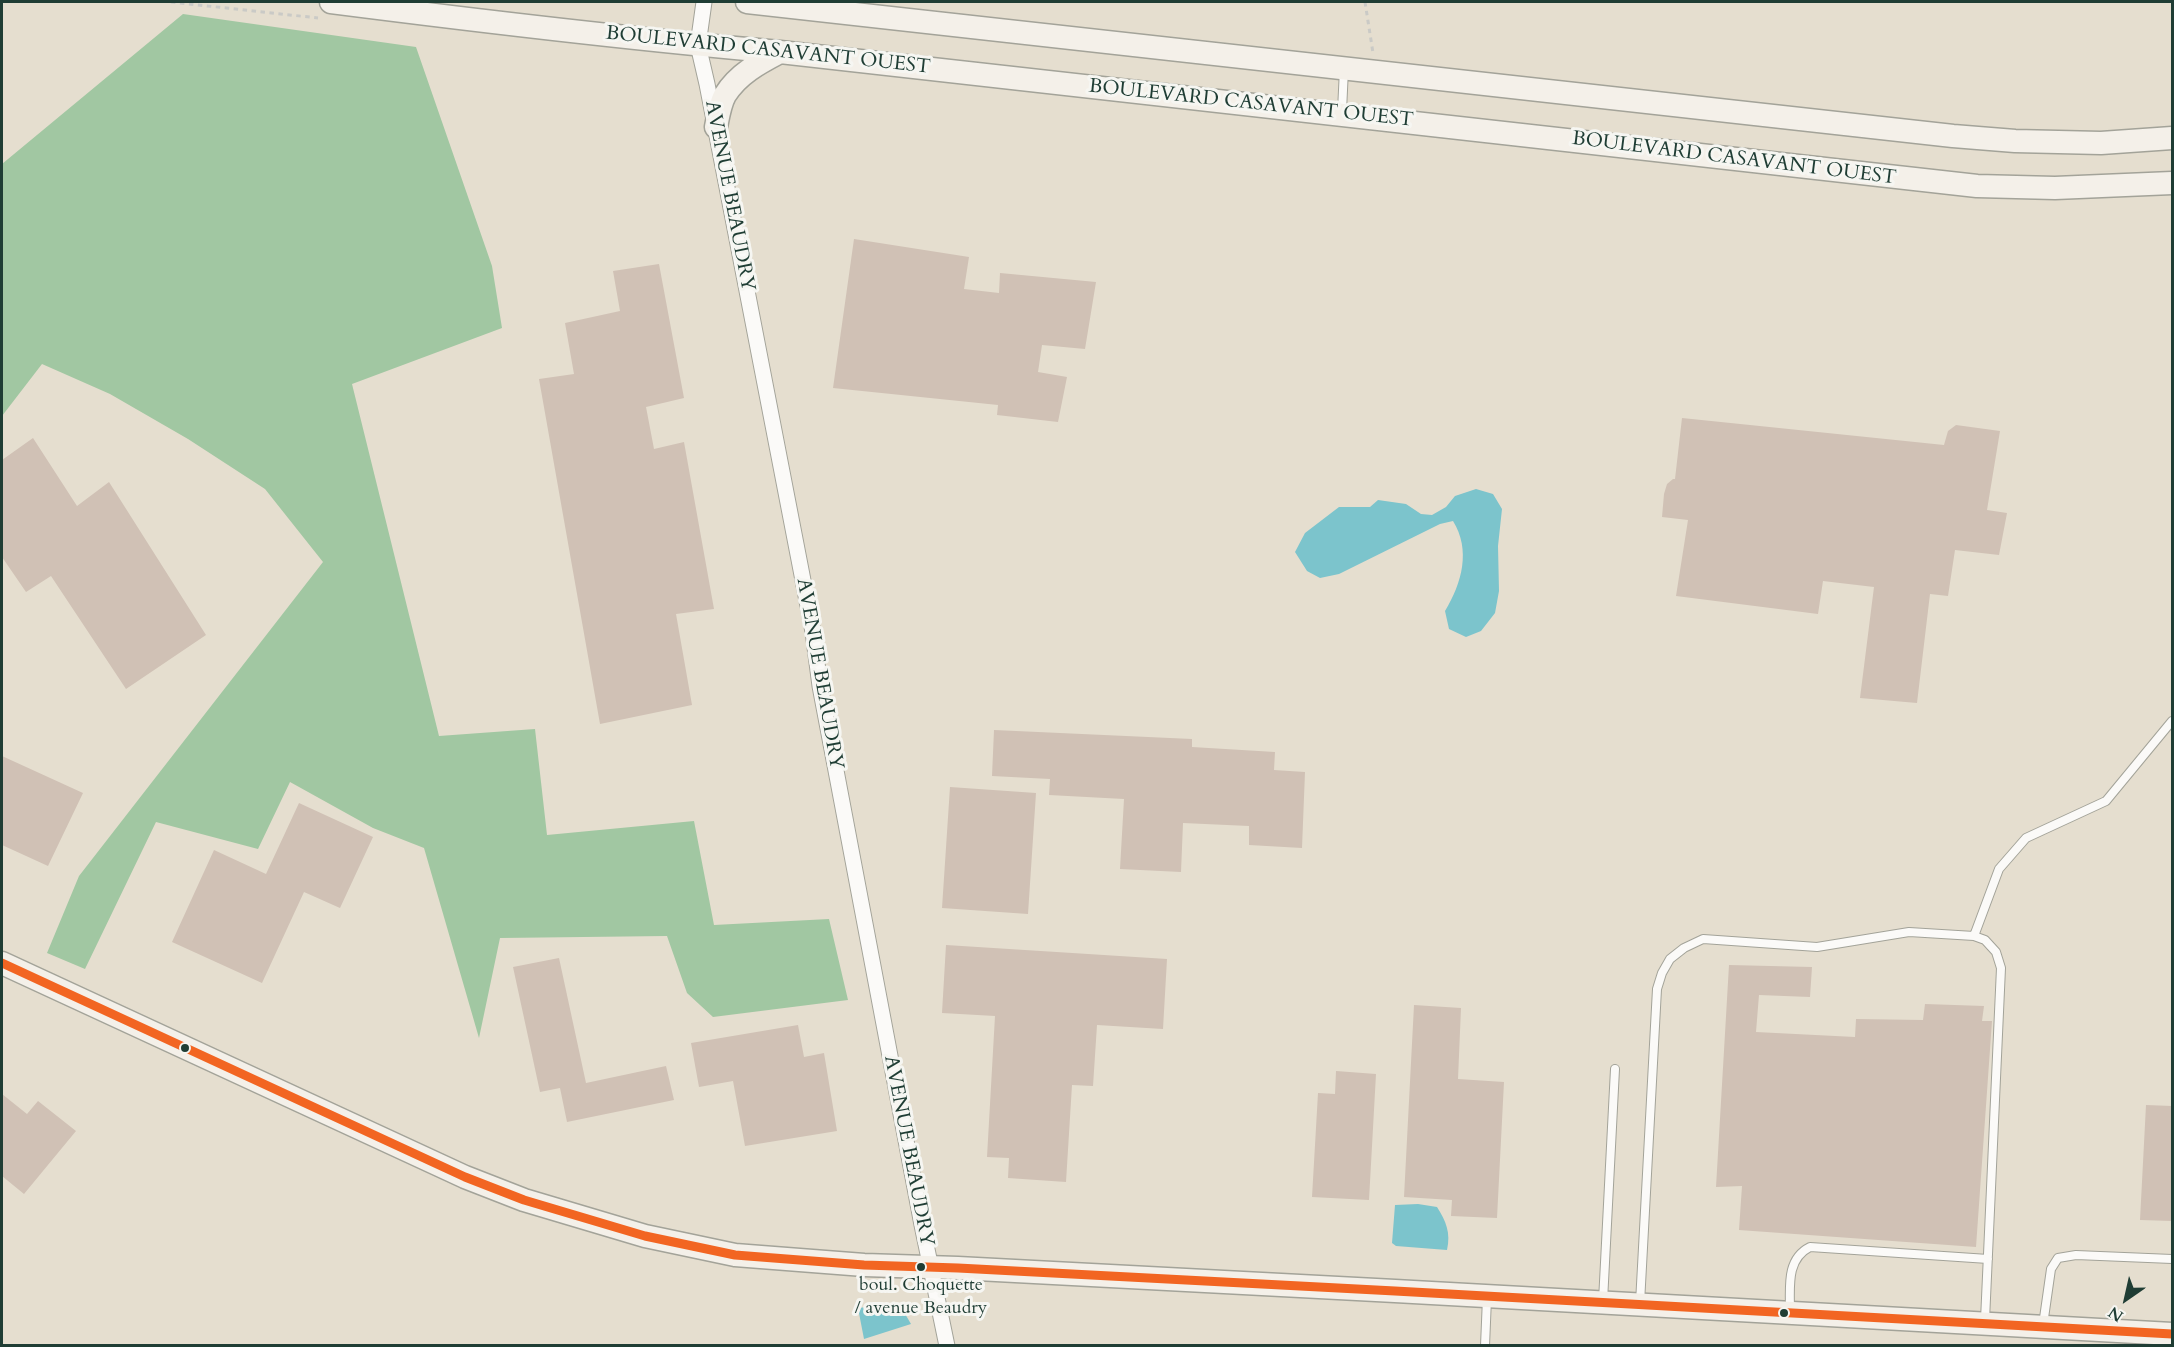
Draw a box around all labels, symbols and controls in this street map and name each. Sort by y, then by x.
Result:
street label: BOULEVARD CASAVANT OUEST [604,22,932,80]
street label: BOULEVARD CASAVANT OUEST [1087,75,1415,133]
street label: AVENUE BEAUDRY [699,99,759,293]
street label: BOULEVARD CASAVANT OUEST [1571,127,1897,191]
street label: AVENUE BEAUDRY [790,576,848,772]
unlabelled marker [179,1042,191,1054]
street label: AVENUE BEAUDRY [878,1054,938,1248]
marker: boul. Choquette / avenue Beaudry [915,1261,927,1273]
north arrow [2096,1269,2156,1329]
place label: boul. Choquette / avenue Beaudry [855,1275,987,1318]
text: N [2104,1301,2128,1327]
unlabelled marker [1778,1307,1790,1319]

